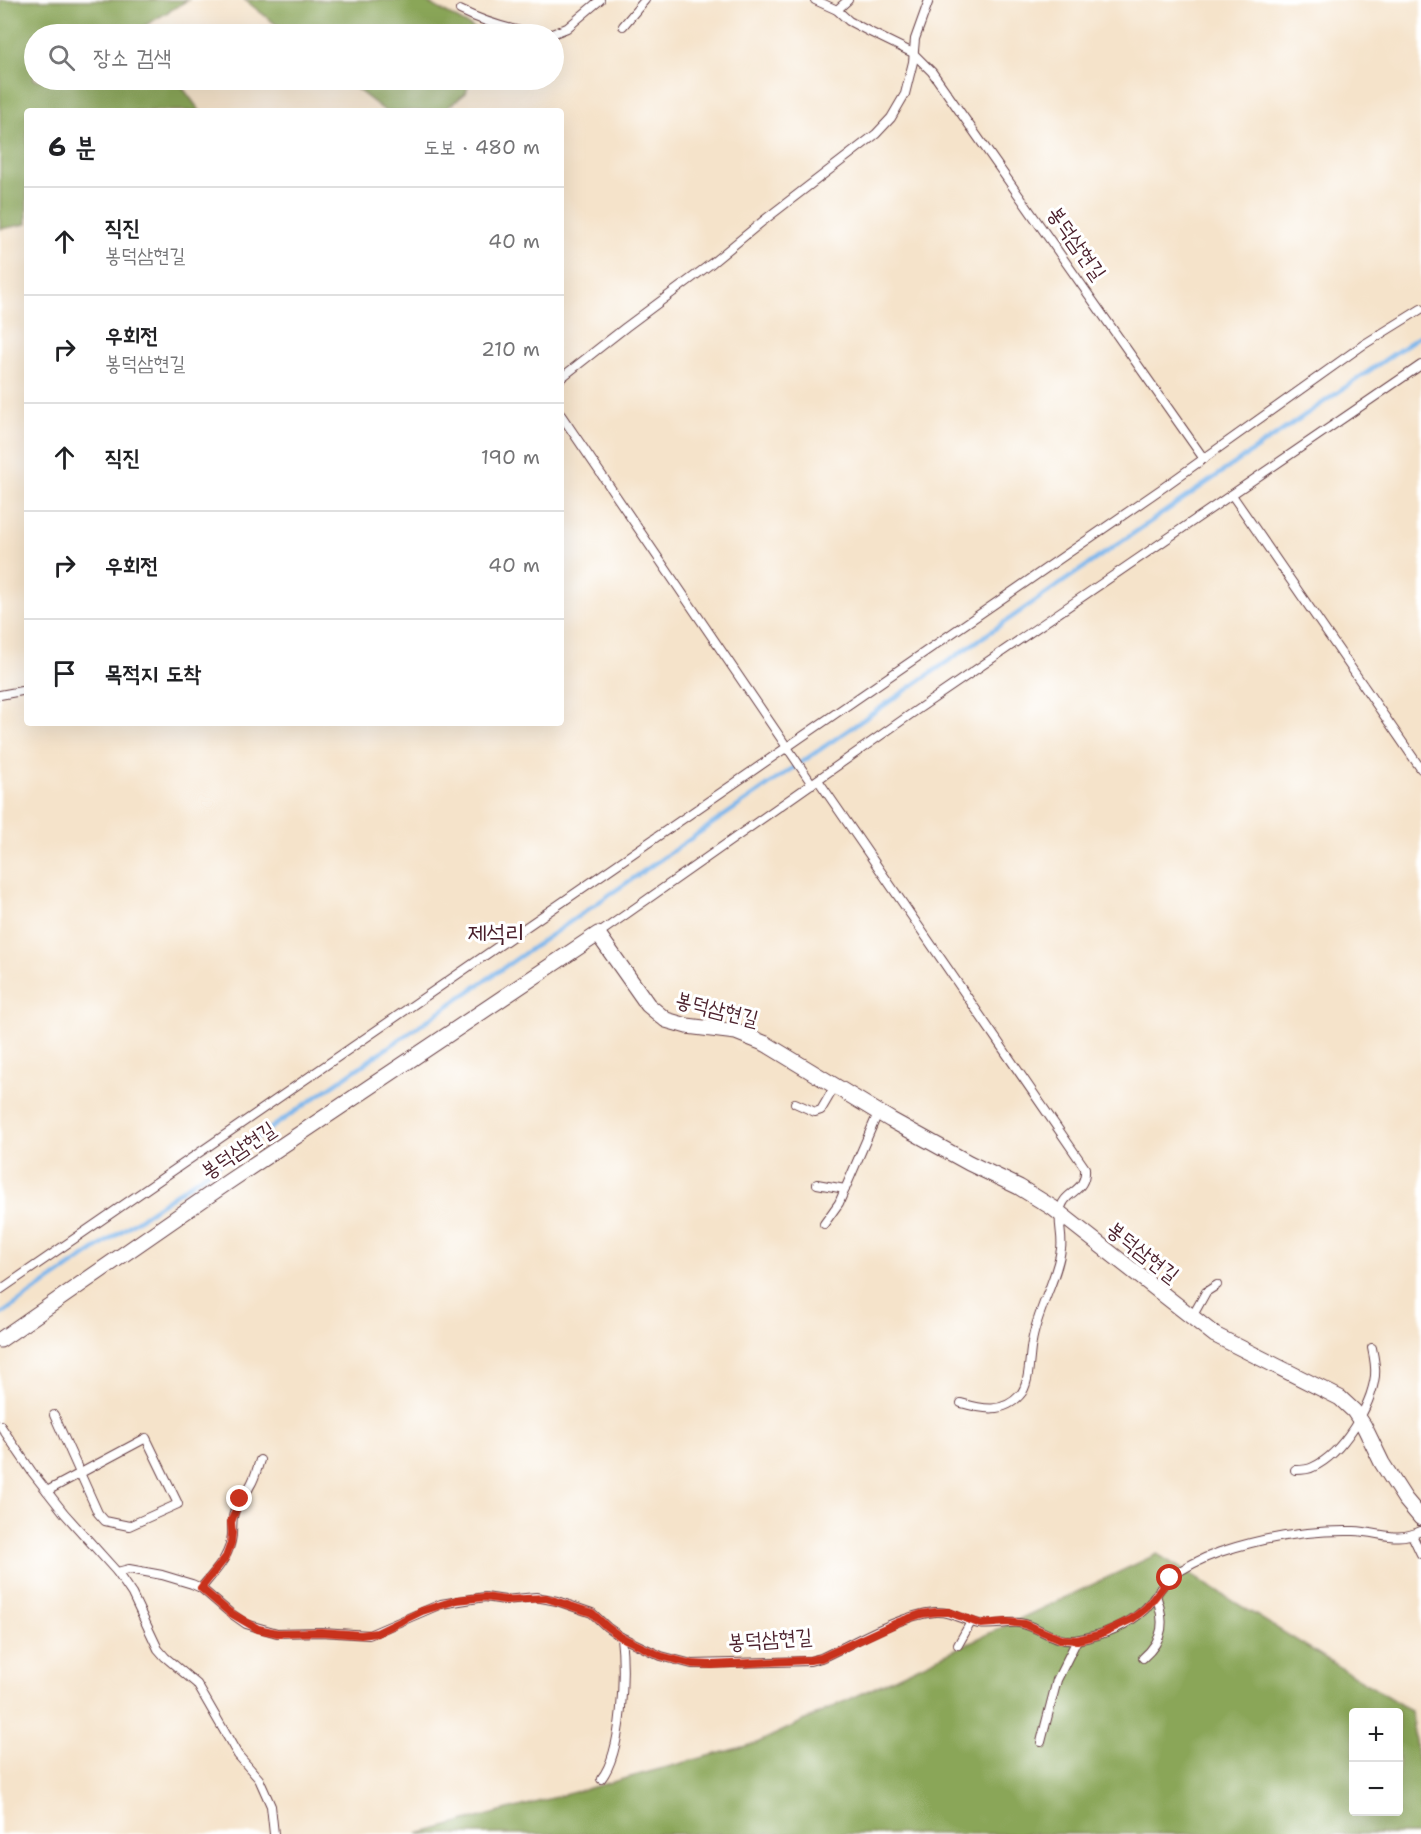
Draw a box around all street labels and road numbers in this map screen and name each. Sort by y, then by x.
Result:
street label: 봉덕삼현길 [1041,200,1113,286]
street label: 봉덕삼현길 [673,985,761,1033]
street label: 봉덕삼현길 [195,1115,281,1185]
street label: 봉덕삼현길 [1101,1215,1185,1289]
street label: 봉덕삼현길 [727,1622,813,1656]

